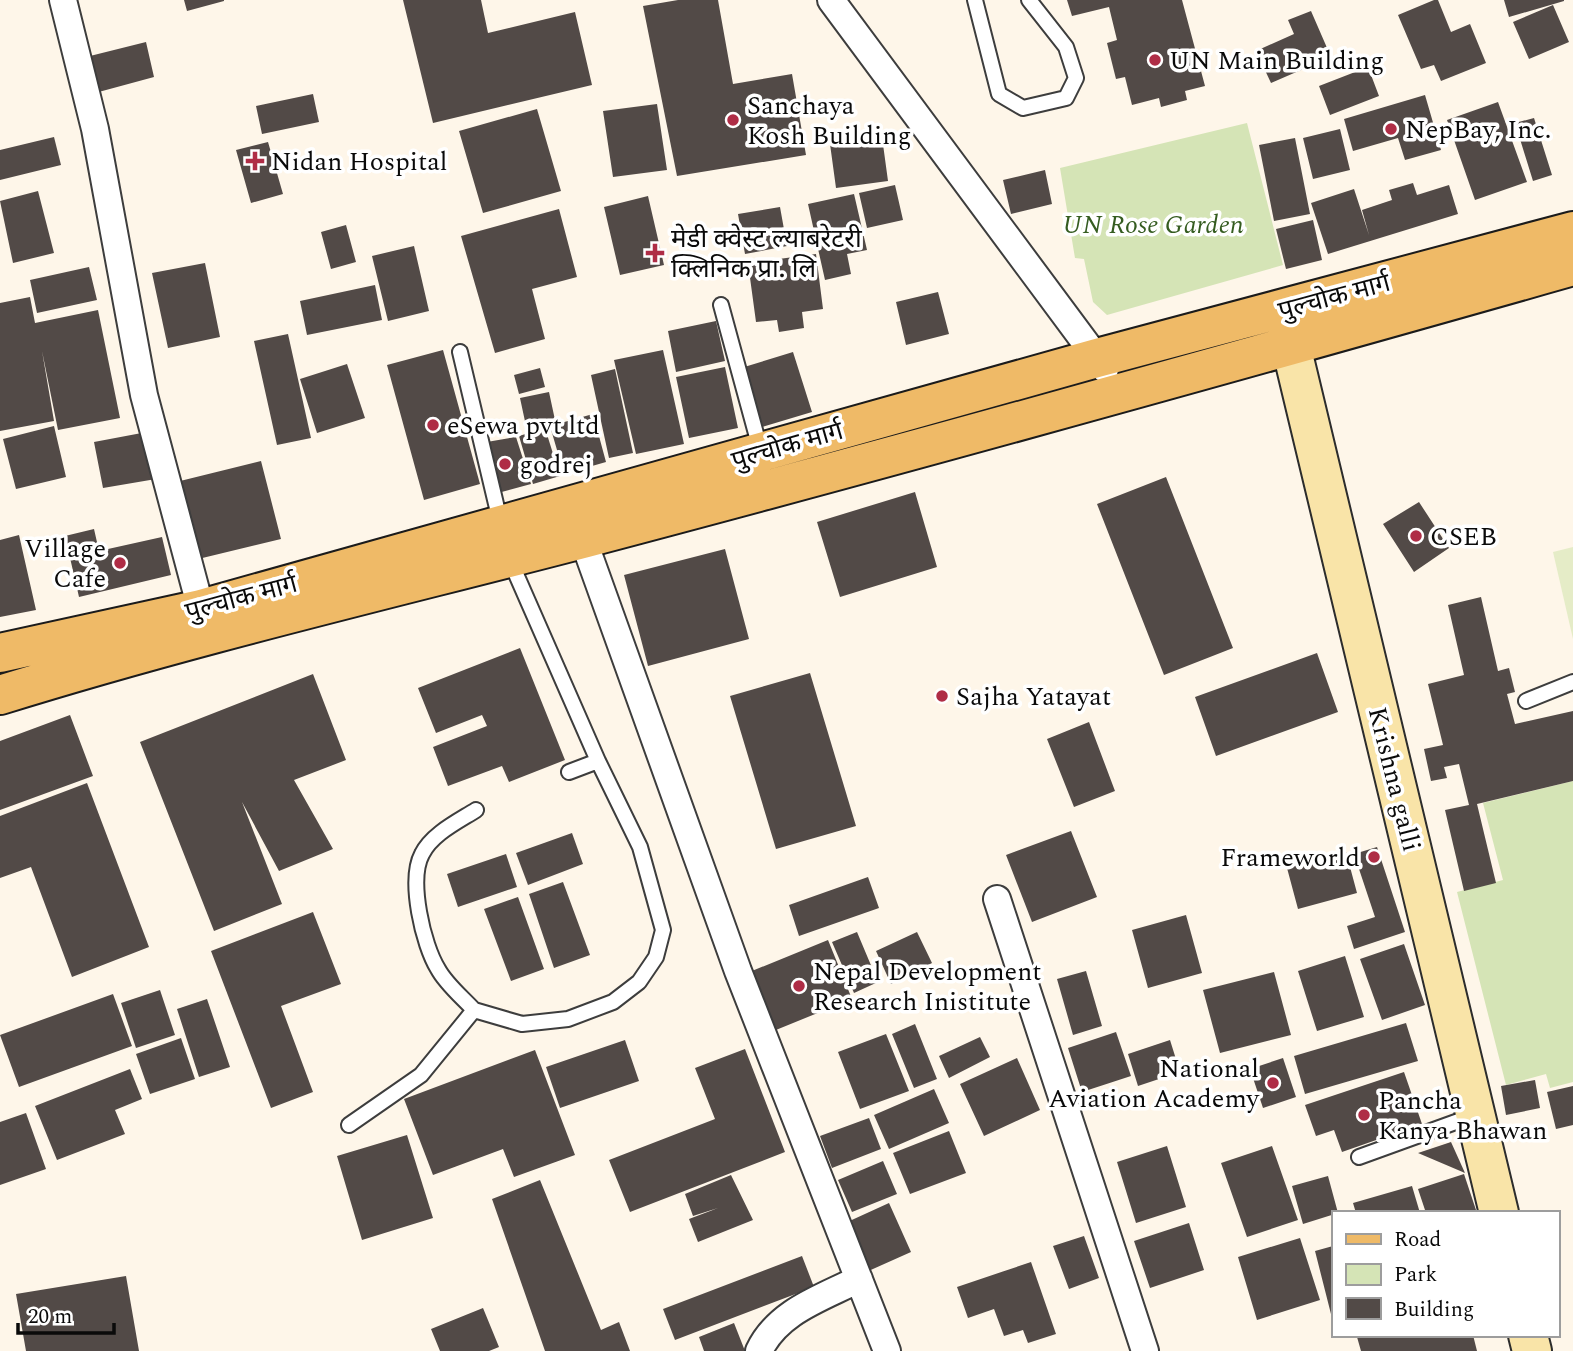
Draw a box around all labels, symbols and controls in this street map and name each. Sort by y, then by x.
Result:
place label: UN Main Building [1169,41,1384,81]
marker: UN Main Building [1147,52,1163,68]
place label: Sanchaya Kosh Building [747,86,911,156]
place label: NepBay, Inc. [1405,110,1551,150]
marker: Sanchaya Kosh Building [725,112,741,128]
marker: NepBay, Inc. [1383,121,1399,137]
place label: Nidan Hospital [271,142,447,182]
marker: Nidan Hospital [245,151,265,171]
park label: UN Rose Garden [1062,205,1244,245]
place label: मेडी क्वेस्ट ल्याबरेटरी क्लिनिक प्रा. लि [671,219,863,289]
marker: मेडी क्वेस्ट ल्याबरेटरी क्लिनिक प्रा. लि [645,243,665,263]
street label: पुल्चोक मार्ग [1274,263,1396,331]
place label: eSewa pvt ltd [447,406,600,446]
street label: पुल्चोक मार्ग [727,411,849,481]
marker: eSewa pvt ltd [425,417,441,433]
place label: godrej [519,445,593,485]
marker: godrej [497,456,513,472]
place label: CSEB [1430,517,1497,557]
marker: CSEB [1408,528,1424,544]
place label: Village Cafe [24,529,106,599]
marker: Village Cafe [112,555,128,571]
street label: पुल्चोक मार्ग [181,564,303,632]
place label: Sajha Yatayat [956,677,1111,717]
marker: Sajha Yatayat [934,688,950,704]
street label: Krishna galli [1357,703,1431,856]
place label: Frameworld [1220,838,1360,878]
marker: Frameworld [1366,849,1382,865]
place label: Nepal Development Research Inistitute [813,952,1041,1022]
marker: Nepal Development Research Inistitute [791,978,807,994]
place label: National Aviation Academy [1048,1049,1261,1119]
marker: National Aviation Academy [1265,1075,1281,1091]
place label: Pancha Kanya Bhawan [1378,1081,1547,1151]
marker: Pancha Kanya Bhawan [1356,1107,1372,1123]
legend [1332,1211,1559,1337]
text: Road [1394,1224,1441,1256]
text: Park [1394,1259,1438,1291]
scale bar [18,1292,114,1336]
text: Building [1394,1294,1474,1326]
text: 20 m [28,1301,72,1333]

